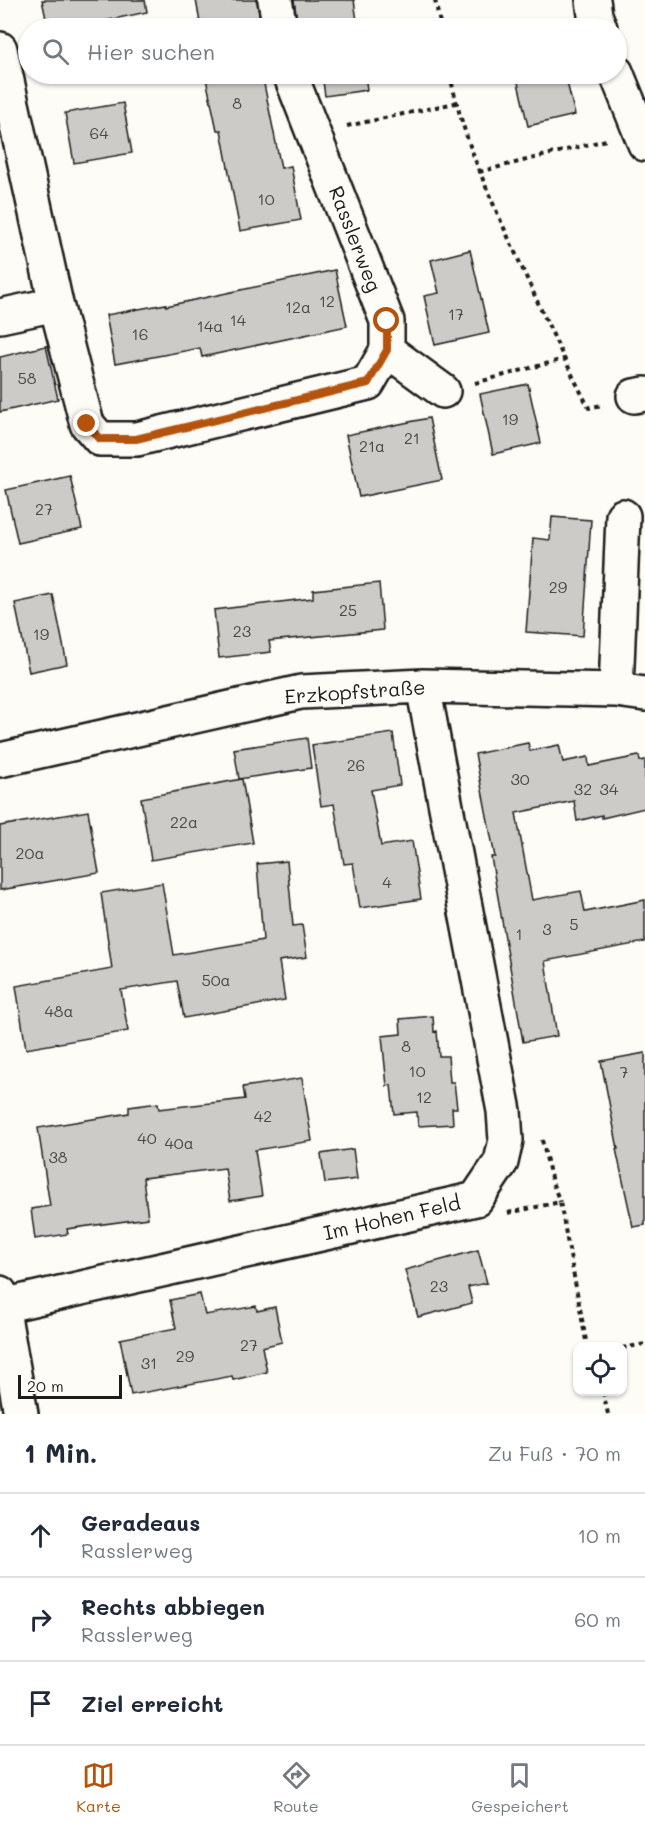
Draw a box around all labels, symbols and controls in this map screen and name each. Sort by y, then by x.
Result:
search box [18,18,627,84]
icon: search [39,35,72,68]
text: Hier suchen [87,37,215,66]
house number: 8 [232,92,242,113]
house number: 64 [89,122,109,143]
street label: Rasslerweg [324,182,388,295]
house number: 10 [257,188,275,209]
house number: 12 [319,290,335,311]
house number: 12a [285,296,311,317]
house number: 17 [448,303,464,324]
route start [373,307,399,333]
house number: 14 [230,309,247,330]
house number: 14a [197,315,223,336]
house number: 16 [132,323,148,344]
house number: 58 [17,367,37,388]
house number: 19 [502,408,518,429]
route end [73,410,99,436]
house number: 21 [404,427,420,448]
house number: 21a [359,435,385,456]
house number: 27 [35,498,53,519]
house number: 29 [549,576,567,597]
house number: 25 [339,599,357,620]
house number: 23 [233,620,251,641]
house number: 19 [33,623,49,644]
street label: Erzkopfstraße [284,673,426,709]
house number: 26 [347,754,365,775]
house number: 30 [510,768,530,789]
house number: 32 [574,778,592,799]
house number: 34 [600,778,619,799]
house number: 22a [170,811,198,832]
house number: 20a [16,842,44,863]
house number: 4 [382,871,392,892]
house number: 5 [569,913,579,934]
house number: 3 [542,918,552,939]
house number: 1 [515,923,523,944]
house number: 50a [201,969,231,990]
house number: 48a [44,1000,74,1021]
house number: 8 [401,1035,411,1056]
house number: 10 [408,1060,426,1081]
house number: 7 [620,1061,629,1082]
house number: 12 [416,1086,432,1107]
house number: 42 [254,1105,272,1126]
house number: 40 [137,1127,157,1148]
house number: 40a [164,1132,194,1153]
house number: 38 [48,1146,68,1167]
street label: Im Hohen Feld [321,1189,463,1245]
house number: 23 [430,1275,448,1296]
house number: 27 [240,1334,258,1355]
map controls [573,1342,627,1396]
button: locate [573,1342,627,1396]
house number: 29 [176,1345,194,1366]
house number: 31 [141,1352,157,1373]
scale bar [18,1372,122,1400]
text: 20 m [27,1375,64,1396]
text: 1 Min. [24,1436,98,1470]
text: Zu Fuß · 70 m [488,1440,621,1466]
text: Geradeaus [81,1508,200,1537]
icon: ahead [24,1519,57,1552]
text: 10 m [577,1522,621,1548]
text: Rasslerweg [81,1537,193,1563]
text: Rechts abbiegen [81,1592,265,1621]
icon: right [24,1603,57,1636]
text: 60 m [574,1606,621,1632]
text: Rasslerweg [81,1621,193,1647]
icon: arrive [24,1687,57,1720]
text: Ziel erreicht [81,1689,223,1718]
tab: Karte [76,1759,121,1816]
tab: Route [273,1759,319,1816]
tab: Gespeichert [471,1759,569,1816]

